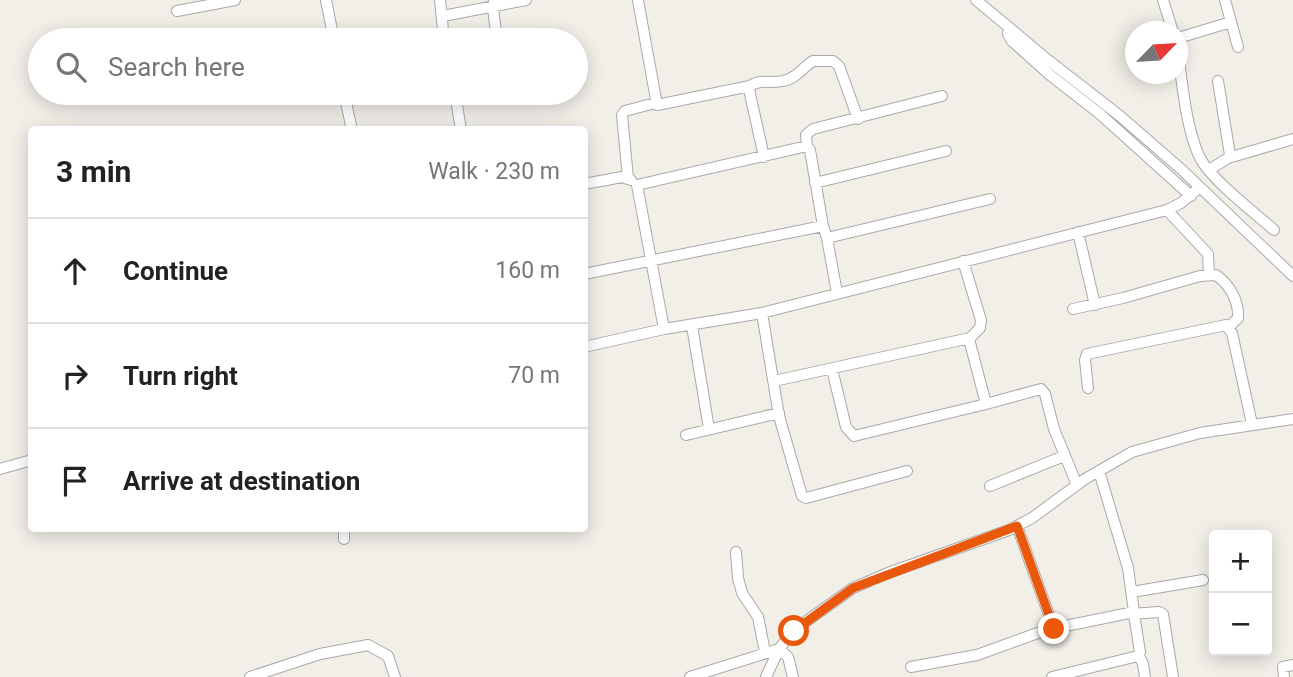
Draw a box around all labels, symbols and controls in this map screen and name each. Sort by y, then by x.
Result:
north arrow [1125,21,1188,84]
search box [28,28,588,105]
icon: search [52,48,90,86]
text: Search here [108,52,245,82]
text: 3 min [56,154,131,189]
text: Walk · 230 m [428,158,560,185]
icon: ahead [56,252,94,290]
text: Continue [123,256,228,286]
text: 160 m [495,257,560,284]
icon: right [56,357,94,395]
text: Turn right [123,361,238,391]
text: 70 m [508,362,560,389]
icon: arrive [56,462,94,500]
text: Arrive at destination [123,466,360,496]
map controls [1209,530,1272,656]
button: + [1209,530,1272,593]
button: − [1209,593,1272,656]
route end [1038,613,1069,644]
route start [778,615,809,646]

